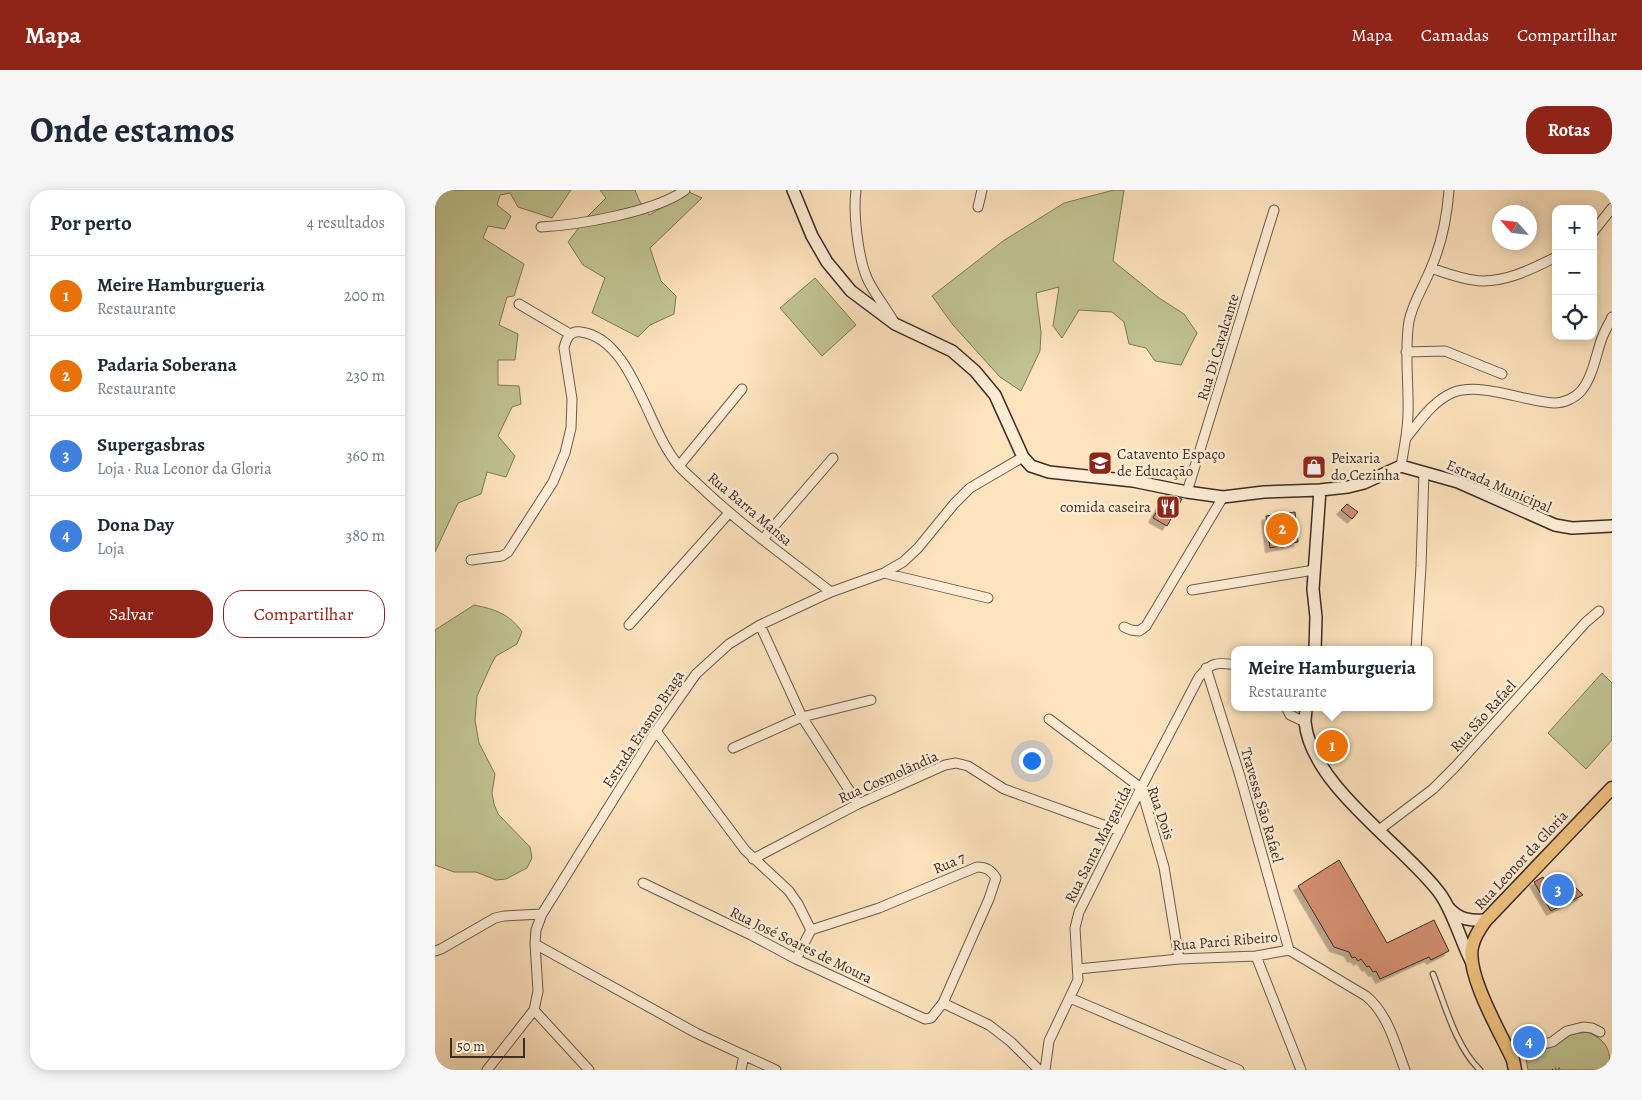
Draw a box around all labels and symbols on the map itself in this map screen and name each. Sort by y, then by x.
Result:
north arrow [1492,205,1537,250]
street label: Rua Di Cavalcante [1192,291,1244,403]
place label: Catavento Espaço de Educação [1117,444,1225,481]
place label: Peixaria do Cezinha [1331,448,1400,485]
school or university icon: Catavento Espaço de Educação [1087,450,1113,476]
shop icon: Peixaria do Cezinha [1301,454,1327,480]
street label: Estrada Municipal [1443,455,1555,517]
street label: Rua Barra Mansa [703,468,797,550]
restaurant icon: comida caseira [1155,494,1181,520]
place label: comida caseira [1060,497,1151,517]
pin: 2 [1266,510,1298,548]
street label: Estrada Erasmo Braga [598,666,688,792]
street label: Rua São Rafael [1445,676,1521,756]
pin: 1 [1316,727,1348,765]
street label: Travessa São Rafael [1236,745,1288,865]
street label: Rua Cosmolândia [835,746,941,808]
your location [1019,748,1045,774]
street label: Rua Santa Margarida [1060,782,1136,906]
street label: Rua Dois [1143,784,1179,842]
street label: Rua Leonor da Gloria [1470,806,1572,914]
street label: Rua 7 [930,847,969,879]
pin: 3 [1542,871,1574,909]
street label: Rua José Soares de Moura [726,902,876,988]
street label: Rua Parci Ribeiro [1171,926,1279,956]
pin: 4 [1513,1023,1545,1061]
scale bar [450,1035,525,1058]

